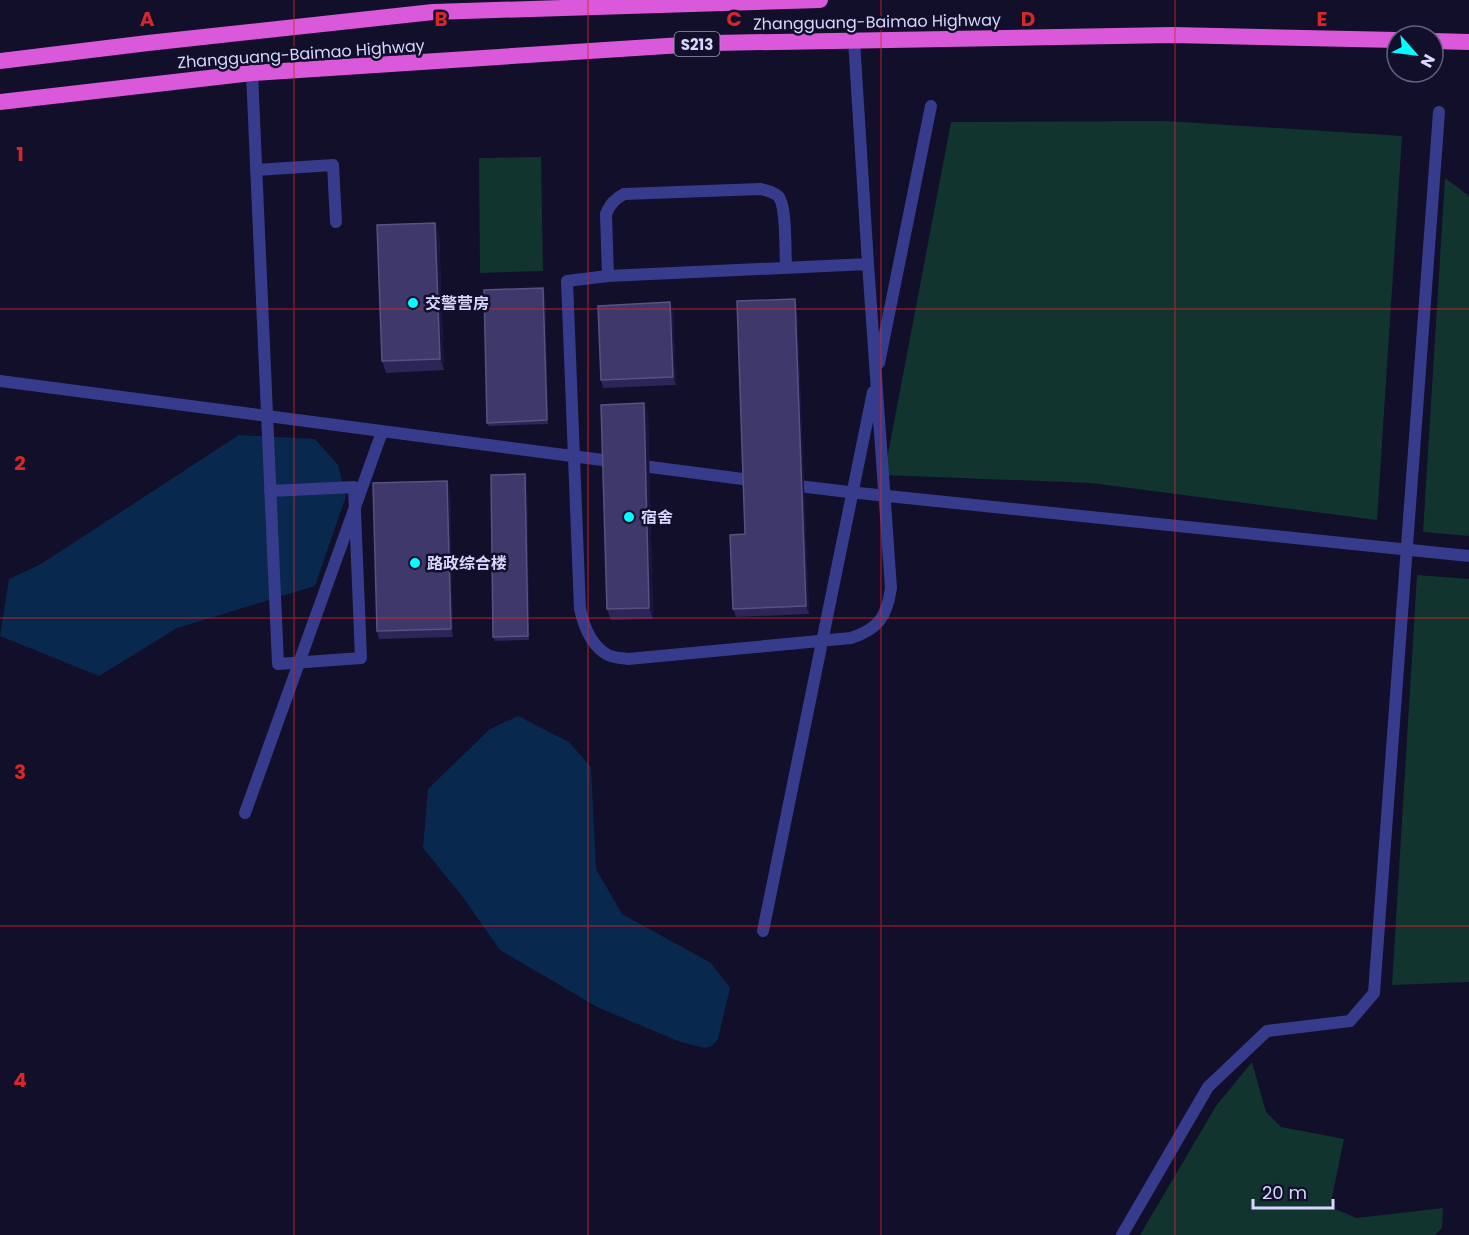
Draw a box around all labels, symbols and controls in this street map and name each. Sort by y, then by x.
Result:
text: A [140,5,155,33]
text: B [434,5,448,33]
text: C [726,5,742,33]
text: D [1021,5,1035,33]
text: E [1317,5,1327,33]
street label: Zhangguang-Baimao Highway [753,8,1001,36]
north arrow [1385,24,1445,84]
road number: S213 [674,32,720,56]
street label: Zhangguang-Baimao Highway [177,34,425,74]
text: N [1415,50,1441,72]
text: 1 [16,140,24,168]
place label: 交警营房 [425,292,489,315]
marker: 交警营房 [406,296,420,310]
text: 2 [14,449,26,477]
place label: 宿舍 [641,506,673,529]
marker: 宿舍 [622,510,636,524]
place label: 路政综合楼 [427,552,507,575]
marker: 路政综合楼 [408,556,422,570]
text: 3 [14,758,26,786]
text: 4 [13,1066,27,1094]
scale bar [1253,1172,1332,1210]
text: 20 m [1262,1180,1307,1205]

